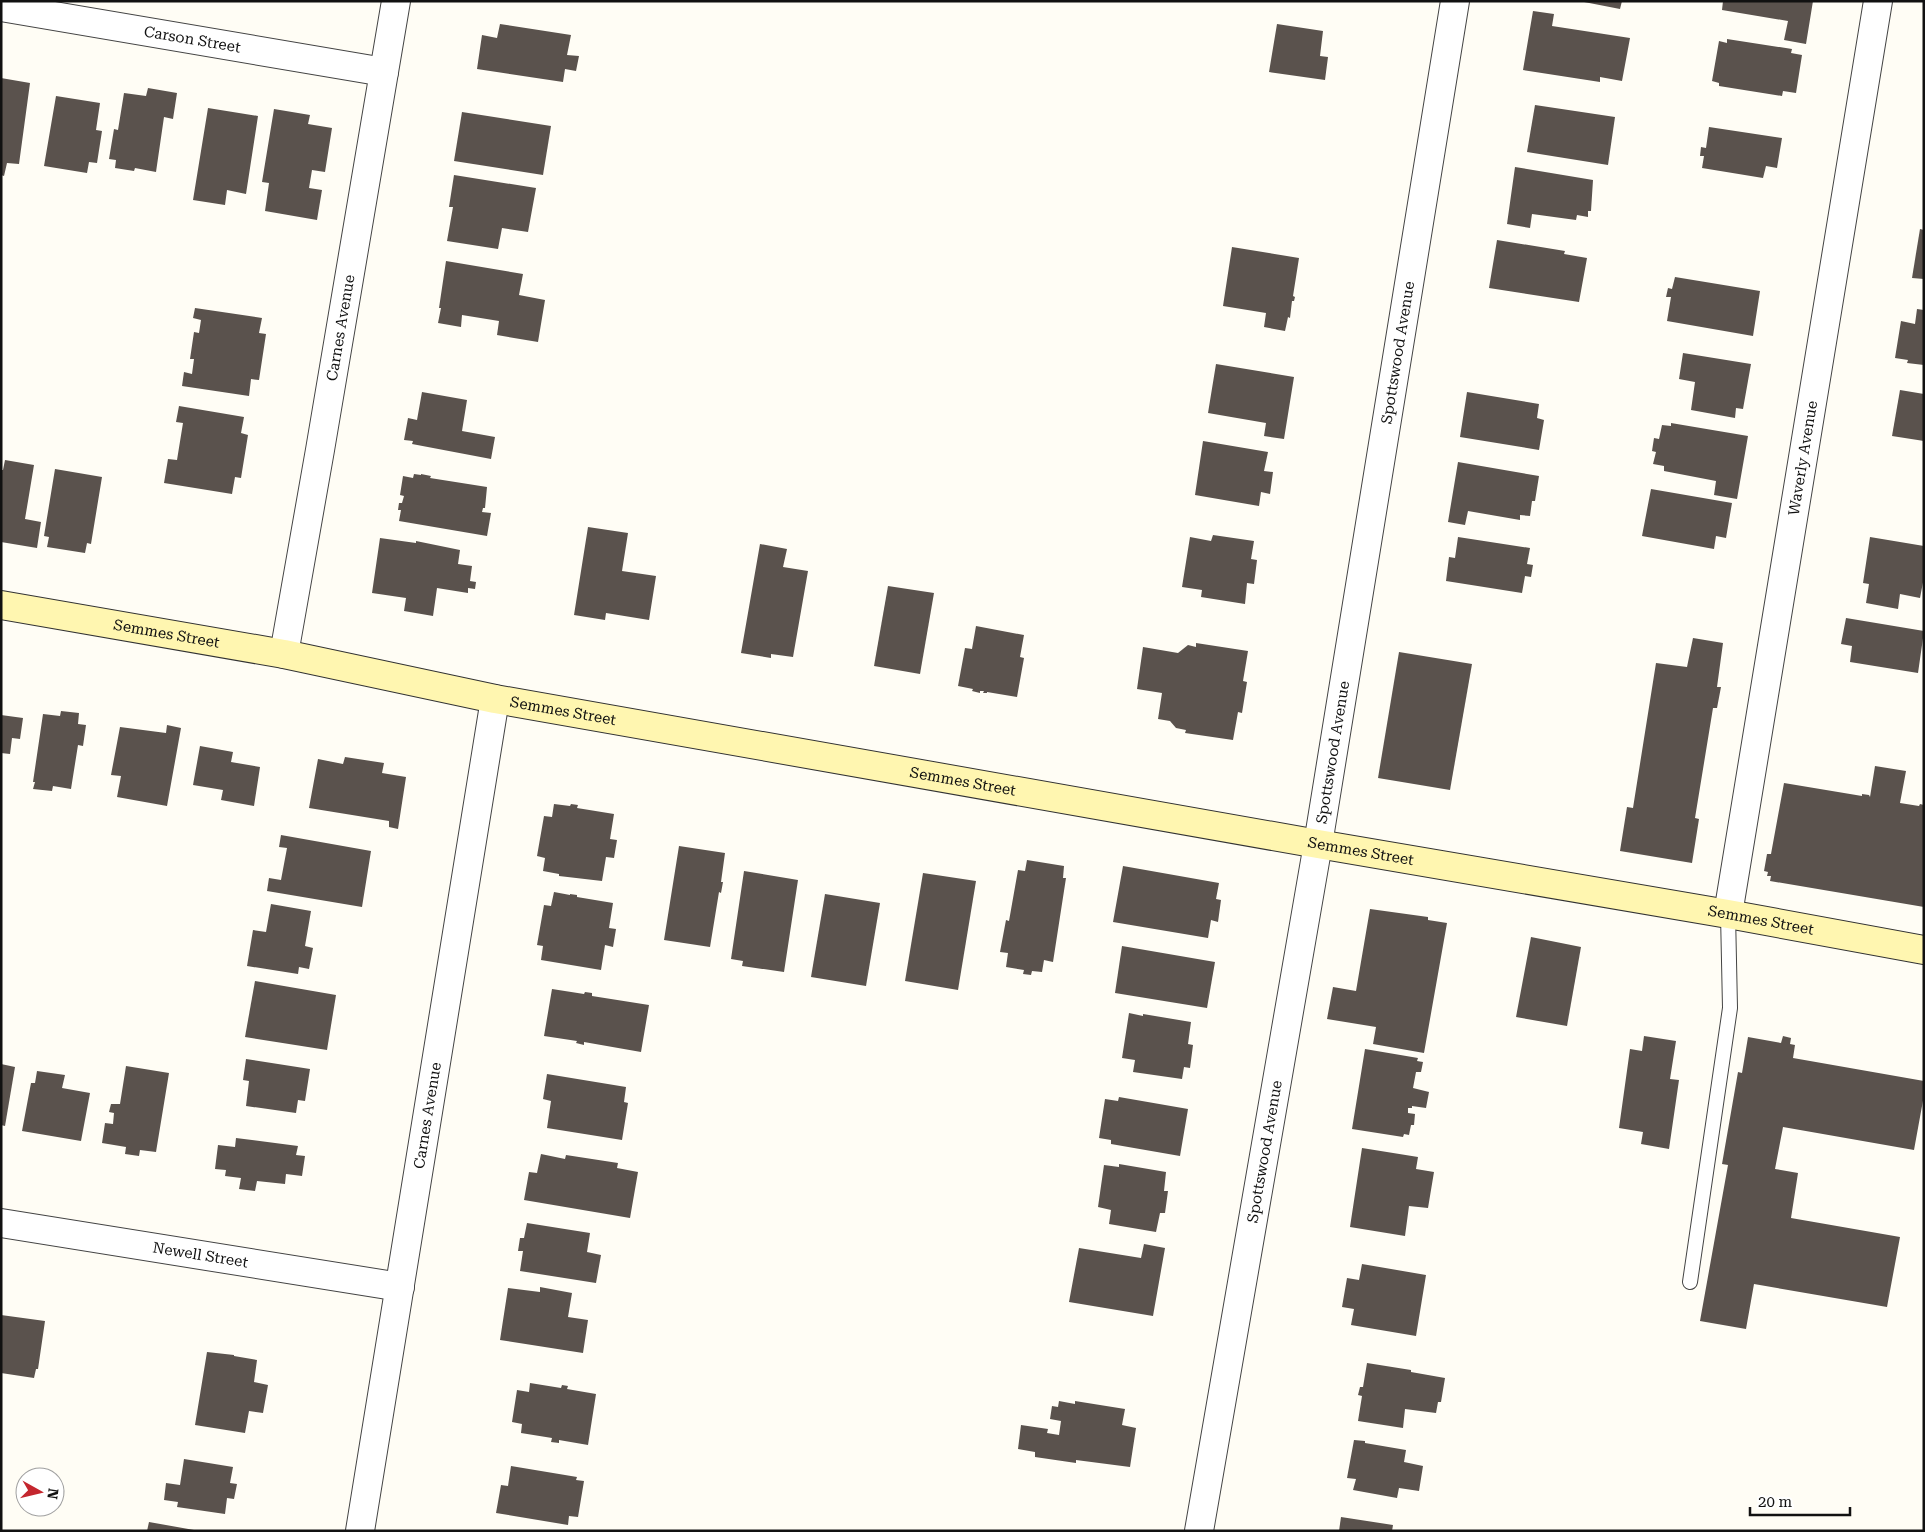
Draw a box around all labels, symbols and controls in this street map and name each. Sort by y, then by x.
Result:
street label: Carson Street [142,22,242,57]
street label: Carnes Avenue [323,273,359,383]
street label: Spottswood Avenue [1377,280,1418,425]
street label: Waverly Avenue [1785,399,1821,517]
street label: Semmes Street [112,616,221,652]
street label: Spottswood Avenue [1312,680,1353,825]
street label: Semmes Street [509,693,618,729]
street label: Semmes Street [908,763,1018,800]
street label: Semmes Street [1306,833,1416,869]
street label: Semmes Street [1706,902,1816,939]
street label: Carnes Avenue [410,1061,445,1170]
street label: Spottswood Avenue [1244,1079,1286,1224]
street label: Newell Street [151,1238,250,1272]
north arrow [15,1467,65,1517]
scale bar [1750,1484,1850,1516]
text: N [44,1487,62,1500]
text: 20 m [1758,1493,1793,1511]

